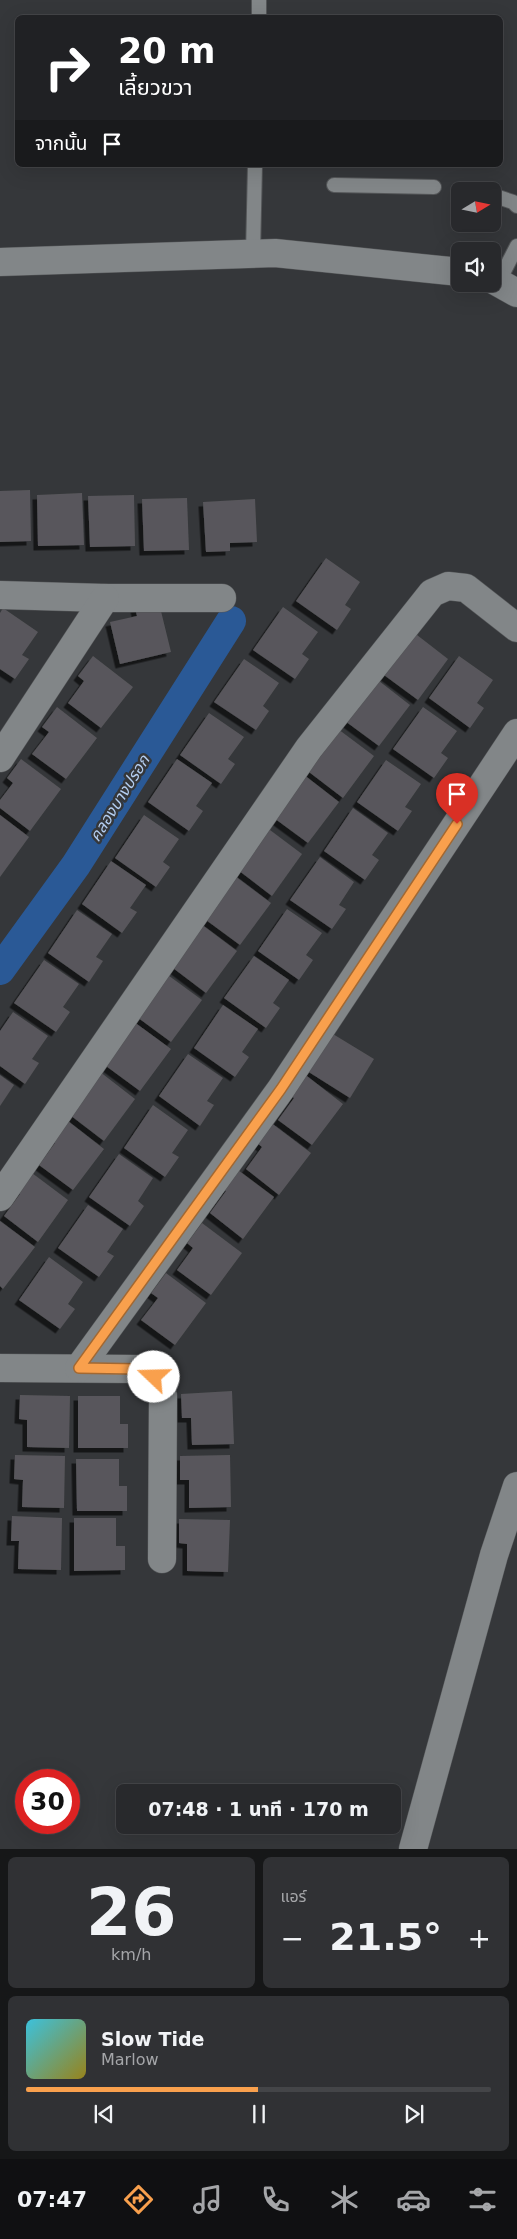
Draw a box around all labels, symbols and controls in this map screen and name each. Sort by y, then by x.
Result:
text: 20 m [118,31,215,71]
icon: right [35,35,100,100]
text: เลี้ยวขวา [118,75,193,100]
icon: arrive [98,130,126,158]
text: จากนั้น [35,132,88,154]
north arrow [451,182,501,232]
map controls [451,182,501,292]
button: sound [451,242,501,292]
water label: คลองบางปรอก [85,751,154,845]
pin [436,773,478,824]
icon: arrive [443,780,471,808]
position arrow [127,1350,179,1402]
speed limit sign: 30 [15,1769,80,1834]
text: 07:48 · 1 นาที · 170 m [148,1798,369,1820]
text: 26 [86,1875,176,1950]
text: แอร์ [281,1887,306,1906]
text: 21.5° [329,1915,442,1959]
text: − [281,1922,304,1955]
text: + [468,1922,491,1955]
text: km/h [111,1945,151,1964]
text: Slow Tide [101,2028,204,2050]
text: Marlow [101,2050,159,2069]
icon: previous [90,2100,118,2128]
icon: pause [245,2100,273,2128]
icon: next [400,2100,428,2128]
icon: directions [121,2182,156,2217]
icon: music [190,2182,225,2217]
icon: phone [258,2182,293,2217]
icon: climate [327,2182,362,2217]
icon: car [396,2182,431,2217]
icon: filters [465,2182,500,2217]
text: 07:47 [17,2187,87,2212]

